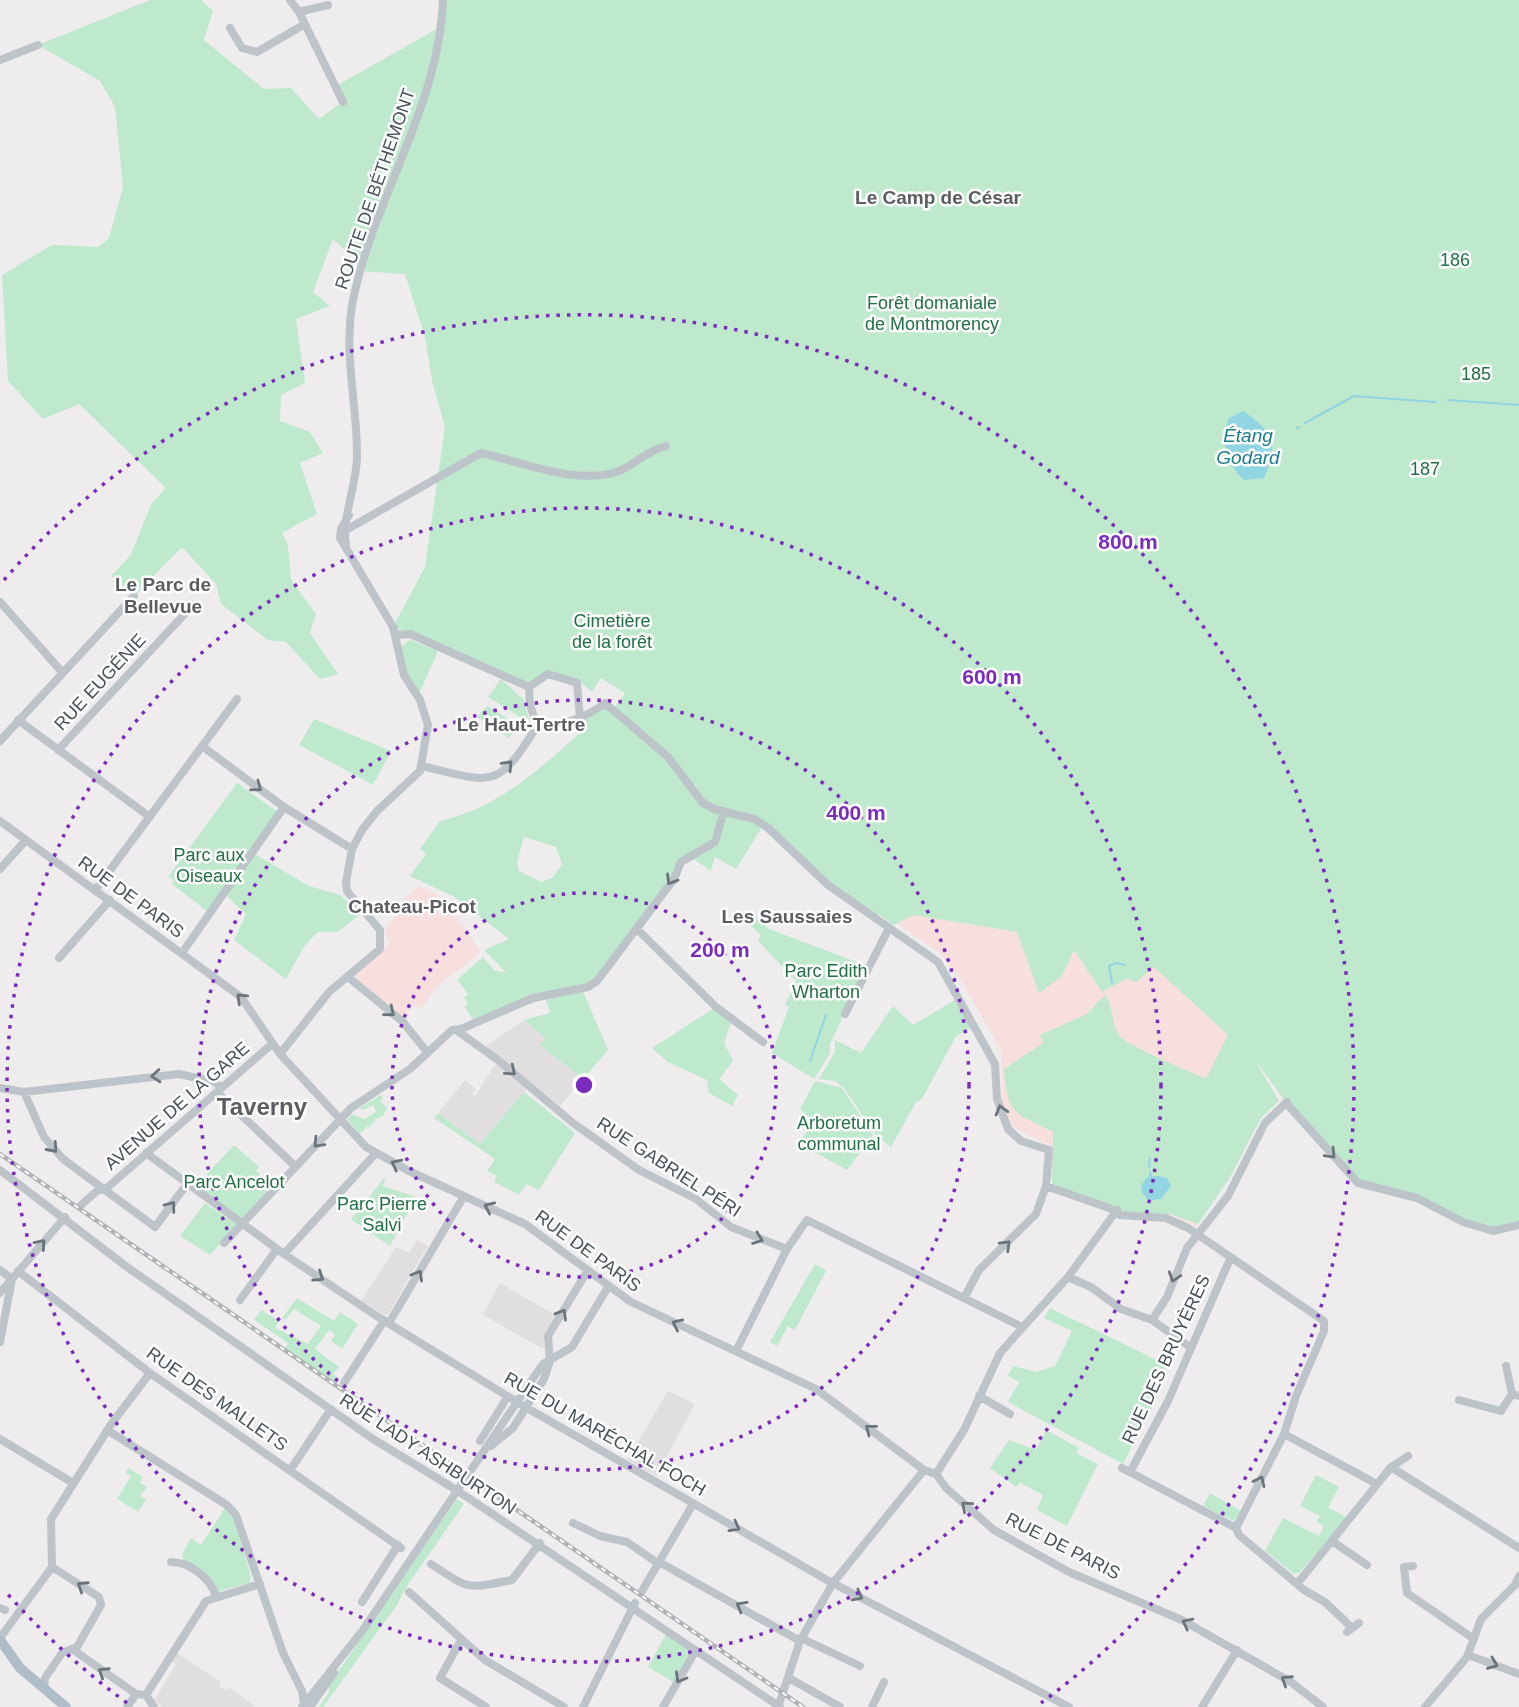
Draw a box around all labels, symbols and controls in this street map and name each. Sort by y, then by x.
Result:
street label: ROUTE DE BÉTHEMONT [331,86,419,292]
district label: Le Camp de César [855,187,1021,208]
park label: 186 [1440,250,1470,270]
park label: Forêt domaniale de Montmorency [865,293,999,334]
park label: 185 [1461,364,1491,384]
water label: Étang Godard [1216,425,1281,468]
park label: 187 [1410,459,1440,479]
text: 800 m [1098,530,1158,553]
district label: Le Parc de Bellevue [115,574,211,617]
park label: Cimetière de la forêt [572,611,652,652]
street label: RUE EUGÉNIE [50,630,150,734]
text: 600 m [962,665,1022,688]
district label: Le Haut-Tertre [457,714,585,735]
one-way arrow [500,760,513,773]
one-way arrow [249,779,262,792]
text: 400 m [826,801,886,824]
park label: Parc aux Oiseaux [173,845,245,886]
street label: RUE DE PARIS [74,852,188,942]
one-way arrow [667,873,680,886]
district label: Chateau-Picot [348,896,477,917]
district label: Les Saussaies [722,906,852,927]
text: 200 m [690,938,750,961]
park label: Parc Edith Wharton [784,961,868,1002]
one-way arrow [236,994,249,1006]
one-way arrow [383,1003,395,1016]
street label: AVENUE DE LA GARE [101,1038,253,1174]
one-way arrow [502,1063,515,1075]
one-way arrow [151,1068,162,1083]
centre of rings [572,1073,596,1097]
district label: Taverny [217,1093,308,1120]
one-way arrow [994,1104,1009,1116]
street label: RUE GABRIEL PÉRI [593,1113,745,1221]
park label: Arboretum communal [797,1113,881,1154]
one-way arrow [314,1134,326,1147]
one-way arrow [45,1140,57,1153]
one-way arrow [1323,1146,1335,1159]
one-way arrow [391,1159,403,1173]
park label: Parc Ancelot [183,1172,285,1192]
park label: Parc Pierre Salvi [337,1194,427,1235]
one-way arrow [163,1201,175,1214]
one-way arrow [484,1201,497,1215]
street label: RUE DE PARIS [531,1206,645,1296]
one-way arrow [751,1230,763,1244]
one-way arrow [33,1239,45,1252]
one-way arrow [997,1240,1010,1253]
one-way arrow [311,1269,324,1282]
one-way arrow [410,1270,423,1283]
one-way arrow [1168,1270,1182,1282]
street label: RUE DES BRUYÈRES [1118,1271,1214,1447]
one-way arrow [553,1308,566,1321]
one-way arrow [672,1318,684,1332]
street label: RUE DES MALLETS [143,1343,291,1455]
street label: RUE DU MARÉCHAL FOCH [501,1368,709,1500]
street label: RUE LADY ASHBURTON [336,1389,520,1519]
one-way arrow [865,1424,877,1437]
one-way arrow [1252,1476,1266,1488]
one-way arrow [961,1502,974,1514]
street label: RUE DE PARIS [1002,1509,1124,1583]
one-way arrow [727,1519,740,1532]
one-way arrow [77,1582,90,1595]
one-way arrow [851,1588,863,1601]
one-way arrow [736,1601,748,1614]
one-way arrow [1182,1618,1194,1632]
one-way arrow [1487,1656,1499,1670]
one-way arrow [98,1668,111,1681]
one-way arrow [675,1671,688,1684]
one-way arrow [1281,1675,1294,1688]

